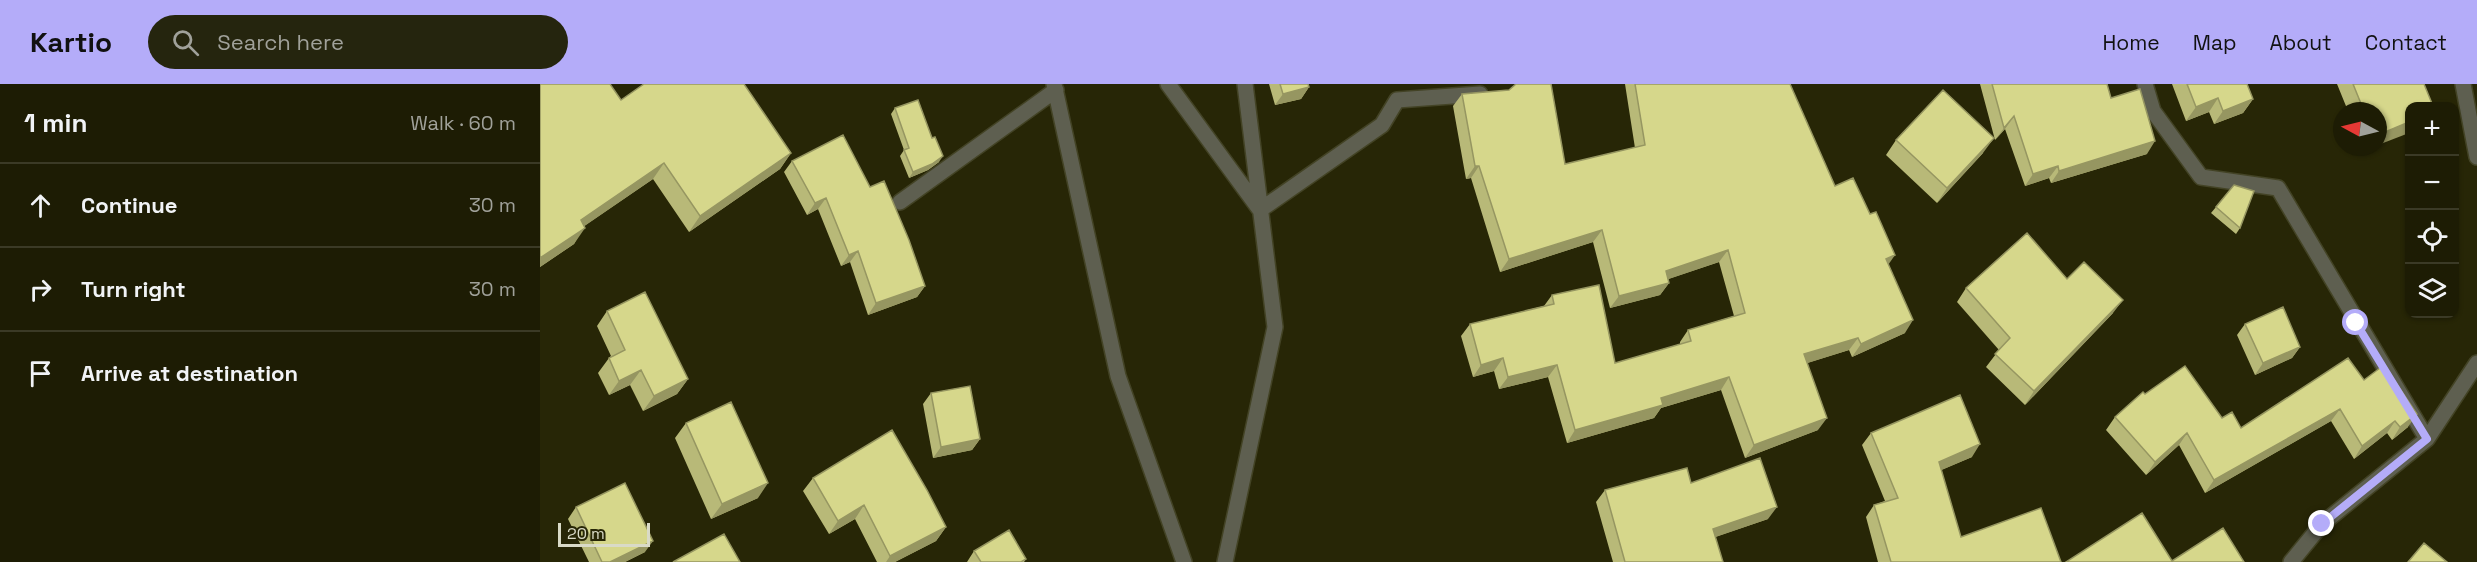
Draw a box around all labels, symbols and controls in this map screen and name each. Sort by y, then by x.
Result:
search box [148,15,568,69]
text: Kartio [30,24,112,60]
icon: search [169,26,202,59]
text: Search here [217,28,344,56]
text: Home [2102,29,2160,56]
text: Map [2193,29,2237,56]
text: About [2270,29,2332,56]
text: Contact [2365,29,2447,56]
north arrow [2333,102,2387,156]
map controls [2405,102,2459,318]
button: + [2405,102,2459,156]
text: 1 min [24,106,88,140]
text: Walk · 60 m [410,110,516,136]
button: − [2405,156,2459,210]
icon: ahead [24,189,57,222]
text: Continue [81,191,177,219]
text: 30 m [469,192,516,218]
button: locate [2405,210,2459,264]
button: layers [2405,264,2459,318]
icon: right [24,273,57,306]
text: Turn right [81,275,186,303]
text: 30 m [469,276,516,302]
route start [2342,309,2368,335]
icon: arrive [24,357,57,390]
text: Arrive at destination [81,359,298,387]
route end [2308,510,2334,536]
scale bar [558,520,650,548]
text: 20 m [567,523,605,544]

